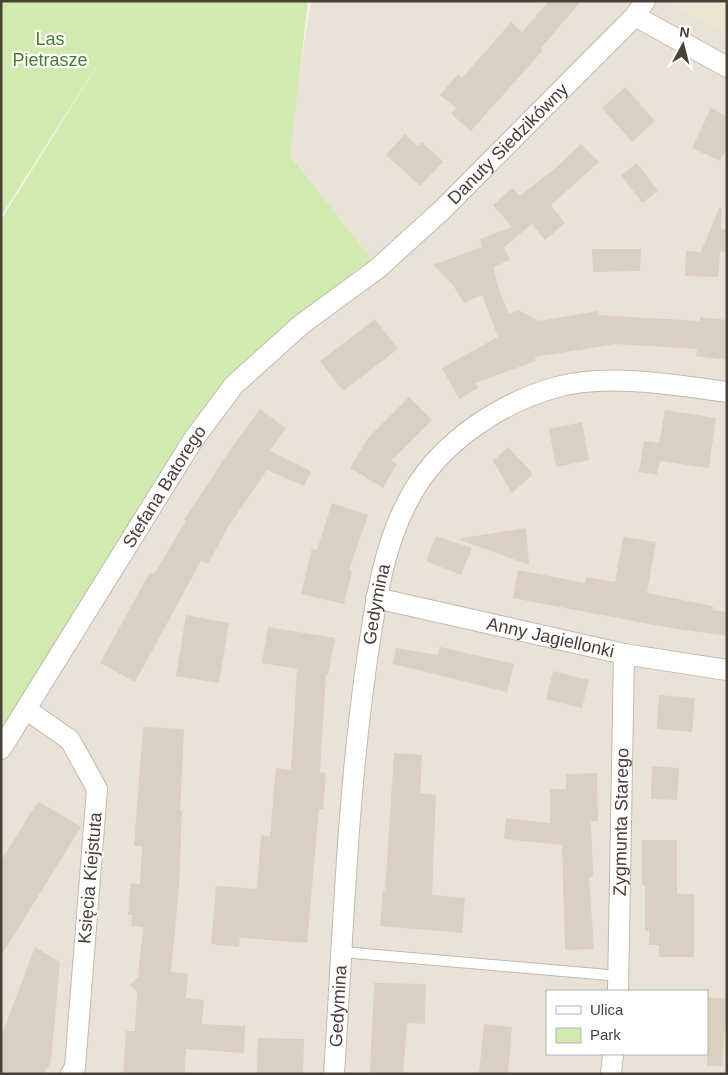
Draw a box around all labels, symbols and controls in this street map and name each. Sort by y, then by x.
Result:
north arrow [658,20,708,70]
text: N [679,24,691,41]
park label: Las Pietrasze [12,29,88,70]
street label: Danuty Siedzikówny [444,79,572,208]
street label: Stefana Batorego [119,422,210,551]
street label: Gedymina [359,561,394,646]
street label: Anny Jagiellonki [485,613,616,662]
street label: Zygmunta Starego [610,748,632,896]
street label: Księcia Kiejstuta [74,810,106,945]
street label: Gedymina [326,964,351,1048]
legend [546,990,708,1055]
text: Ulica [590,1001,624,1018]
text: Park [590,1026,621,1043]

